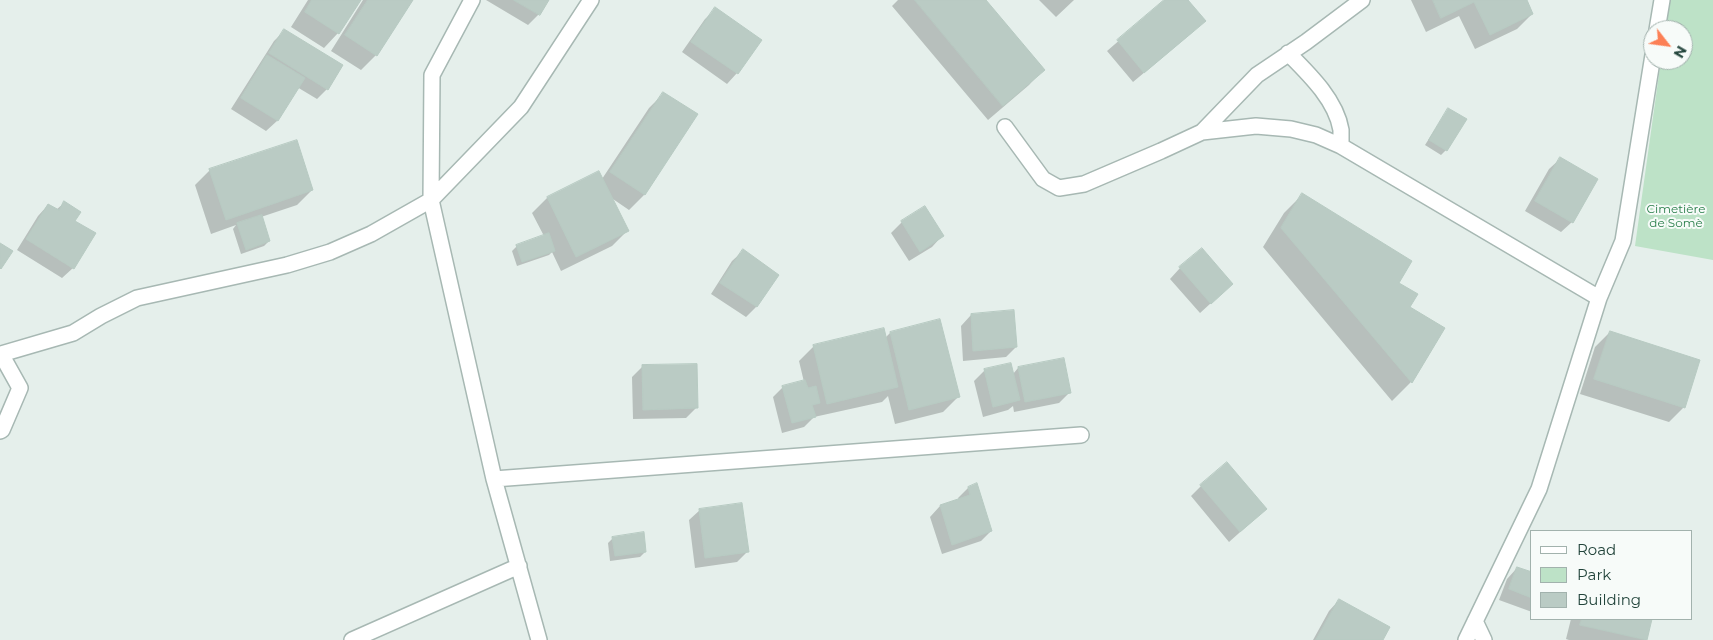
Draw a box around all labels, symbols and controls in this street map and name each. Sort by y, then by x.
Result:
north arrow [1643,20,1693,70]
text: N [1670,43,1691,61]
park label: Cimetière de Somè [1647,202,1705,230]
legend [1530,530,1693,620]
text: Road [1577,540,1616,559]
text: Park [1577,565,1611,584]
text: Building [1577,590,1641,609]

